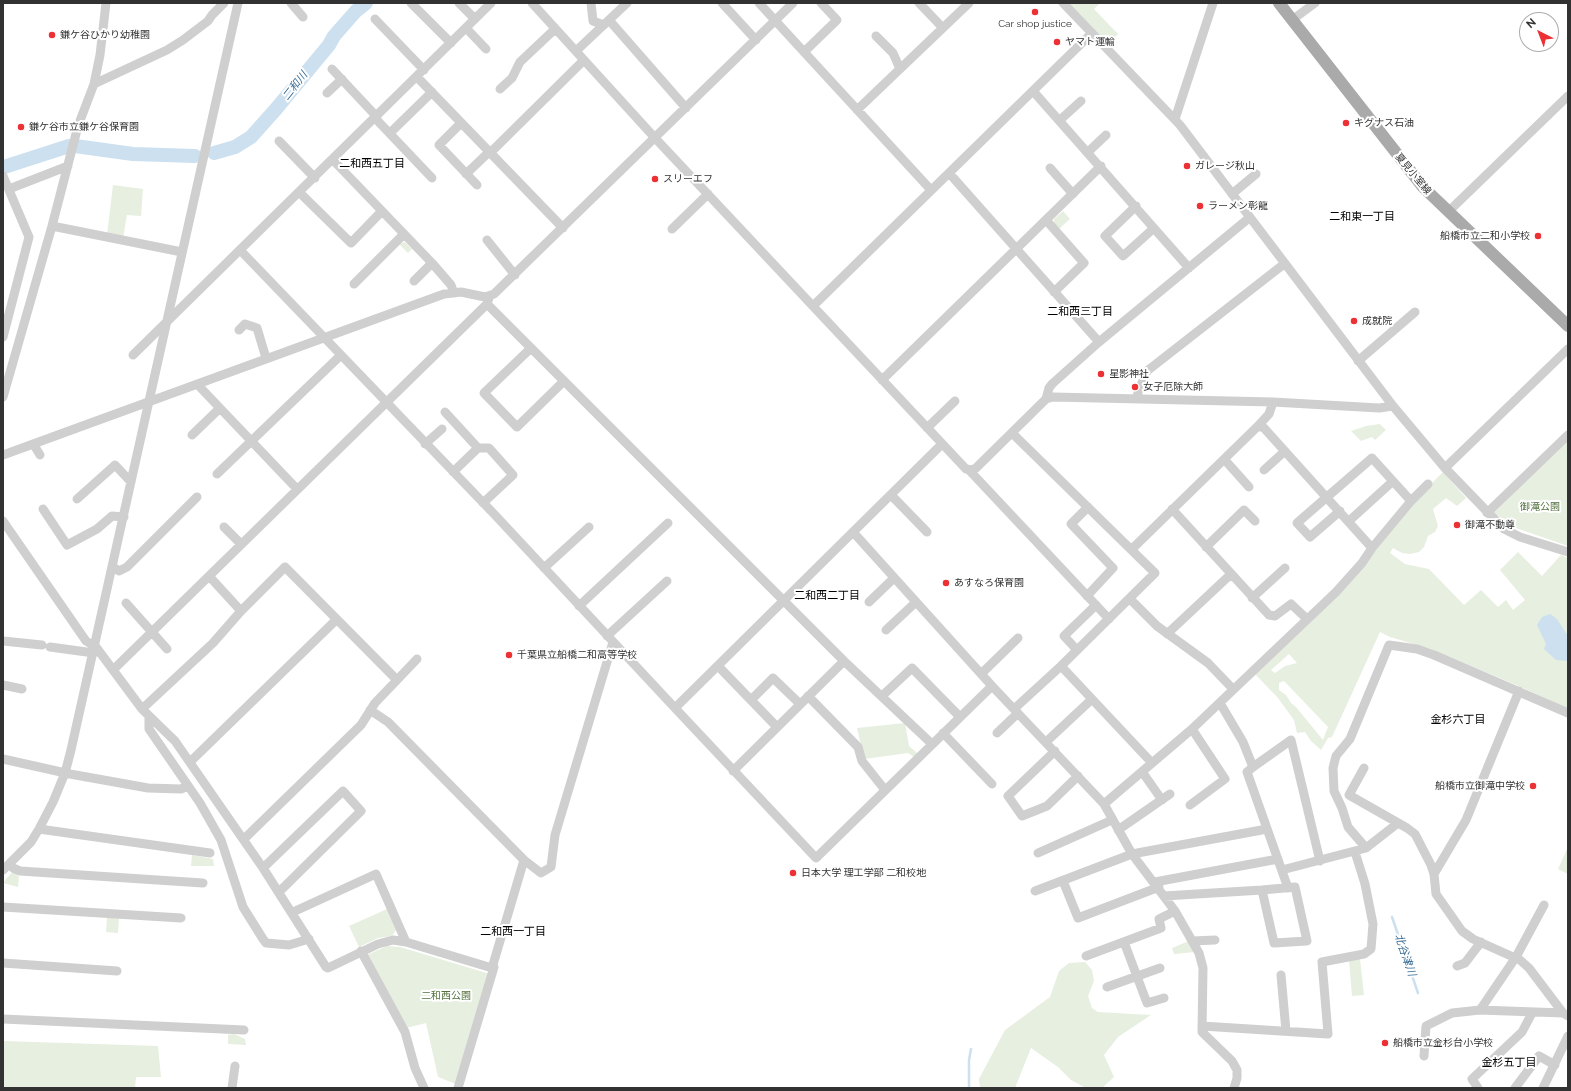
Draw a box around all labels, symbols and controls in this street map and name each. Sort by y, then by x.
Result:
marker: Car shop justice [1030,7,1040,17]
north arrow [1519,12,1559,52]
text: N [1524,16,1539,31]
place label: Car shop justice [998,18,1072,30]
place label: 鎌ケ谷ひかり幼稚園 [60,29,150,41]
marker: 鎌ケ谷ひかり幼稚園 [47,30,57,40]
place label: ヤマト運輸 [1065,36,1115,48]
marker: ヤマト運輸 [1052,37,1062,47]
water label: 二和川 [280,69,310,103]
place label: キグナス石油 [1354,117,1414,129]
marker: キグナス石油 [1341,118,1351,128]
place label: 鎌ケ谷市立鎌ケ谷保育園 [29,121,139,133]
marker: 鎌ケ谷市立鎌ケ谷保育園 [16,122,26,132]
street label: 夏見小室線 [1392,151,1434,197]
district label: 二和西五丁目 [339,157,405,171]
place label: ガレージ秋山 [1195,160,1255,172]
marker: ガレージ秋山 [1182,161,1192,171]
place label: スリーエフ [663,173,713,185]
marker: スリーエフ [650,174,660,184]
place label: ラーメン彰龍 [1208,200,1268,212]
marker: ラーメン彰龍 [1195,201,1205,211]
district label: 二和東一丁目 [1329,210,1395,224]
place label: 船橋市立二和小学校 [1440,230,1530,242]
marker: 船橋市立二和小学校 [1533,231,1543,241]
district label: 二和西三丁目 [1047,305,1113,319]
place label: 成就院 [1362,315,1392,327]
marker: 成就院 [1349,316,1359,326]
place label: 星影神社 [1109,368,1149,380]
marker: 星影神社 [1096,369,1106,379]
place label: 女子厄除大師 [1143,381,1203,393]
marker: 女子厄除大師 [1130,382,1140,392]
park label: 御滝公園 [1520,501,1560,513]
place label: 御滝不動尊 [1465,519,1515,531]
marker: 御滝不動尊 [1452,520,1462,530]
place label: あすなろ保育園 [954,577,1024,589]
marker: あすなろ保育園 [941,578,951,588]
district label: 二和西二丁目 [794,589,860,603]
place label: 千葉県立船橋二和高等学校 [517,649,637,661]
marker: 千葉県立船橋二和高等学校 [504,650,514,660]
district label: 金杉六丁目 [1431,713,1485,727]
place label: 船橋市立御滝中学校 [1435,780,1525,792]
marker: 船橋市立御滝中学校 [1528,781,1538,791]
place label: 日本大学 理工学部 二和校地 [801,867,926,879]
marker: 日本大学 理工学部 二和校地 [788,868,798,878]
district label: 二和西一丁目 [480,925,546,939]
water label: 北谷津川 [1392,932,1418,978]
park label: 二和西公園 [421,990,471,1002]
place label: 船橋市立金杉台小学校 [1393,1037,1493,1049]
marker: 船橋市立金杉台小学校 [1380,1038,1390,1048]
district label: 金杉五丁目 [1482,1056,1536,1070]

